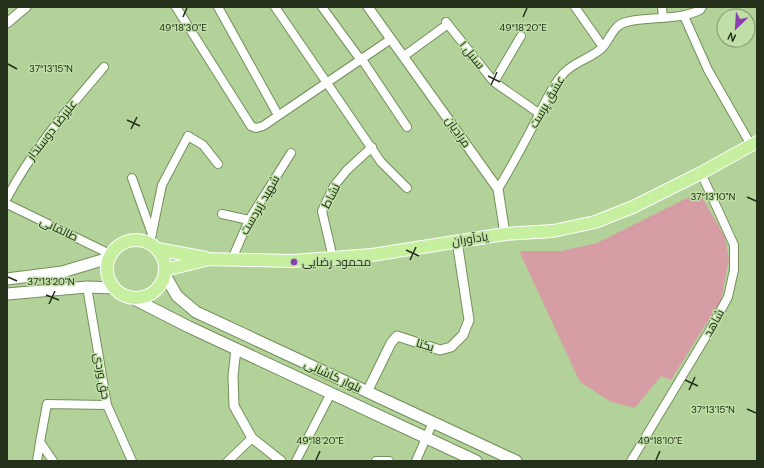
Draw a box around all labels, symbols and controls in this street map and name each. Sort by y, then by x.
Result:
north arrow [716,8,756,48]
text: 49°18'30"E [159,21,207,34]
text: 49°18'20"E [499,21,547,34]
text: N [725,29,738,45]
street label: سنبل ۱ [456,37,488,73]
text: 37°13'15"N [29,62,73,75]
street label: عشق پرست [526,73,569,132]
street label: علیرضا دوستدار [23,96,81,165]
street label: مرادیان [441,113,475,151]
street label: شهید زبردست [236,172,284,238]
street label: نشاط [318,181,344,211]
text: 37°13'10"N [691,190,736,203]
street label: طالقانی [37,213,81,245]
street label: یادآوران [451,228,490,250]
place label: محمود رضایی [302,254,371,270]
marker: محمود رضایی [289,257,299,267]
text: 37°13'20"N [27,275,75,288]
street label: شاهد [700,306,728,340]
street label: یکتا [414,335,437,356]
street label: حق وردی [90,352,114,400]
street label: بلوار کاشانی [302,356,364,396]
text: 37°13'15"N [691,403,735,416]
text: 49°18'20"E [296,434,344,447]
text: 49°18'10"E [637,434,683,447]

